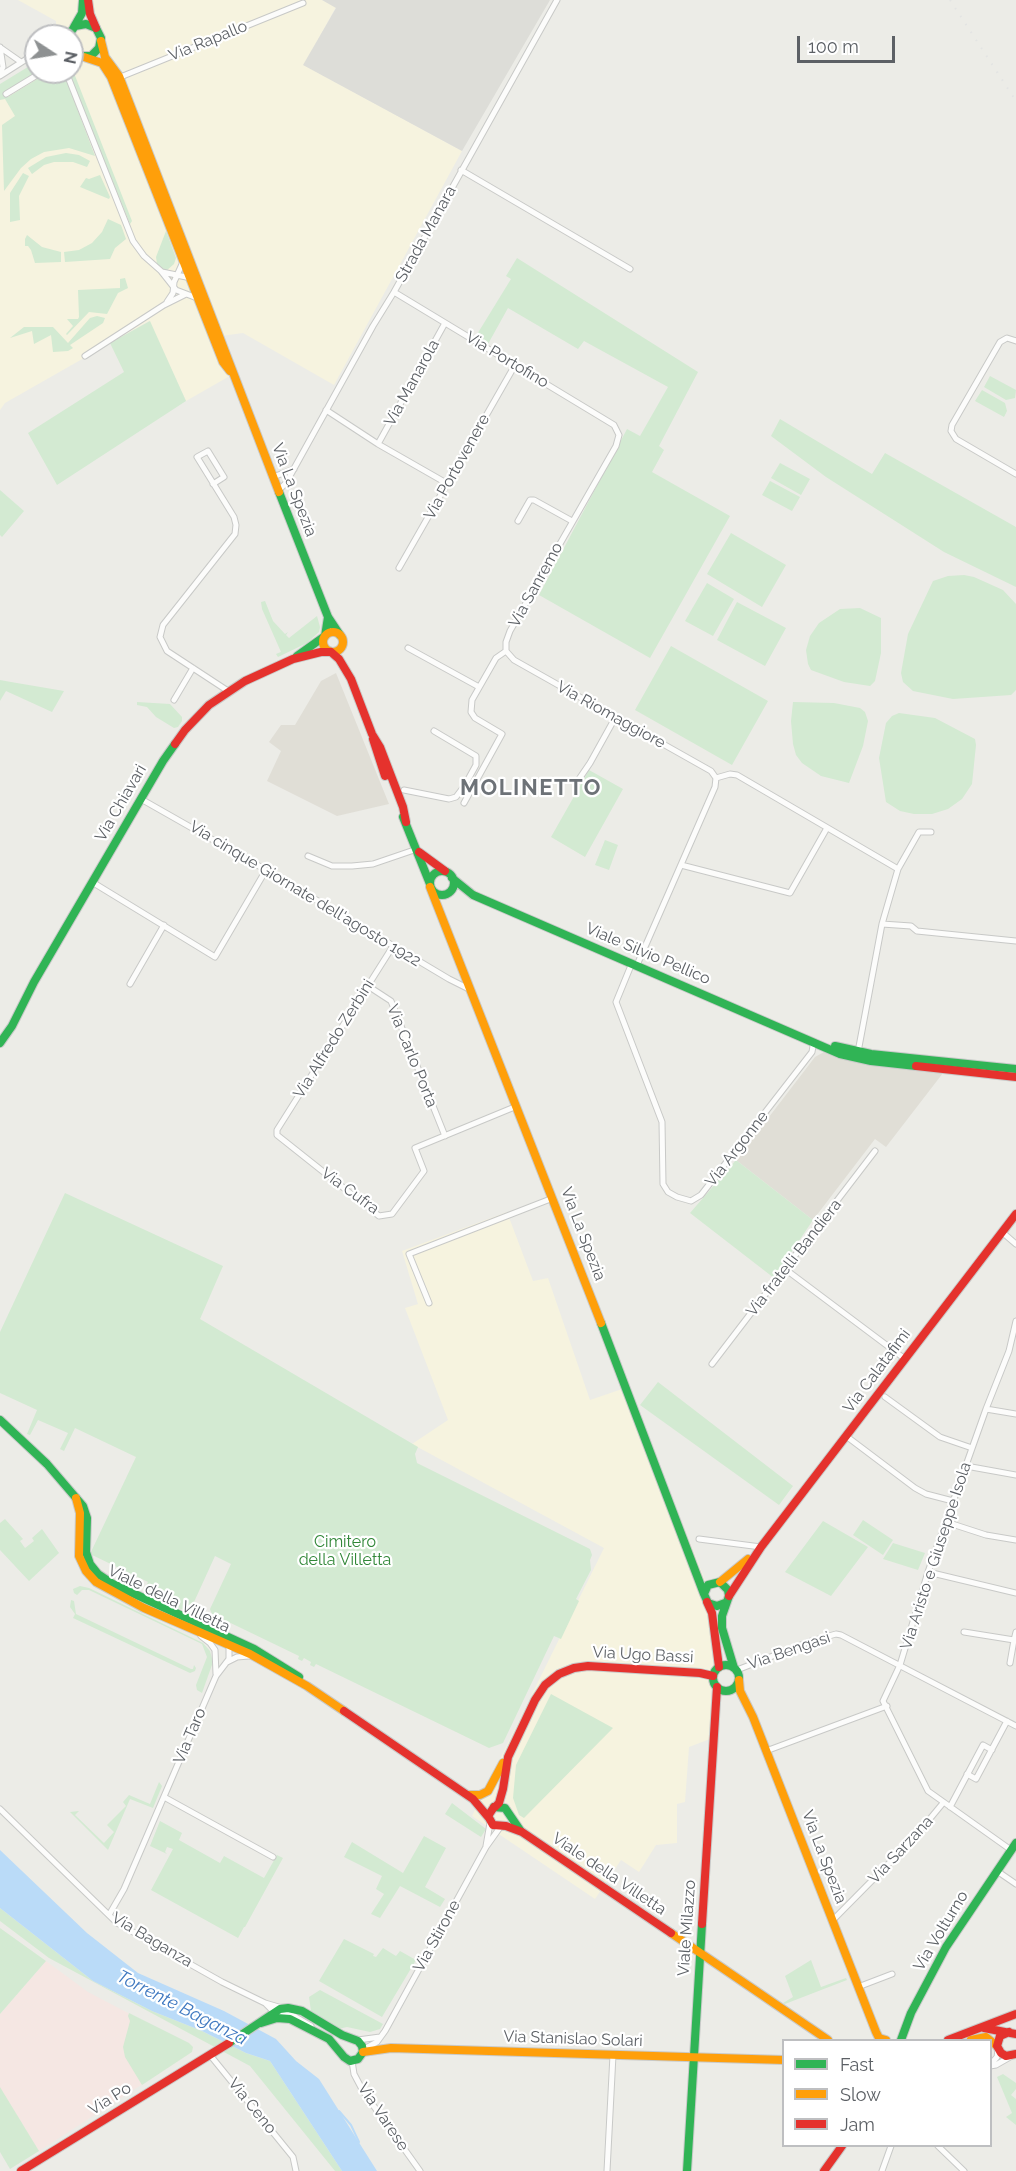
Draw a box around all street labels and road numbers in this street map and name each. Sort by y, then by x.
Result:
street label: Via Rapallo [166,17,250,65]
street label: Strada Manara [392,183,460,285]
street label: Via Portofino [462,328,552,392]
street label: Via Manarola [380,336,444,430]
street label: Via Portovenere [420,411,494,523]
street label: Via La Spezia [267,441,321,539]
street label: Via Sanremo [505,539,567,631]
street label: Via Riomaggiore [553,677,669,753]
street label: Via Chiavari [91,761,151,845]
street label: Via cinque Giornate dell'agosto 1922 [186,817,424,971]
street label: Viale Silvio Pellico [583,919,713,989]
street label: Via Alfredo Zerbini [290,976,378,1102]
street label: Via Carlo Porta [383,1002,441,1110]
street label: Via Argonne [701,1107,773,1191]
street label: Via Cufra [317,1163,383,1219]
street label: Via La Spezia [556,1185,610,1283]
street label: Via fratelli Bandiera [742,1196,846,1320]
street label: Via Calatafimi [839,1325,915,1417]
street label: Via Aristo e Giuseppe Isola [897,1460,975,1652]
street label: Viale della Villetta [105,1561,233,1637]
street label: Via Bengasi [745,1628,833,1674]
street label: Via Ugo Bassi [592,1643,694,1667]
street label: Via Taro [170,1705,210,1767]
street label: Via La Spezia [797,1808,851,1906]
street label: Via Sarzana [865,1812,937,1888]
street label: Viale della Villetta [548,1829,670,1919]
street label: Viale Milazzo [674,1879,700,1977]
street label: Via Volturno [910,1887,972,1975]
street label: Via Stirone [409,1897,465,1975]
street label: Via Baganza [108,1908,196,1972]
street label: Via Stanislao Solari [503,2027,643,2051]
street label: Via Ceno [224,2074,280,2138]
street label: Via Po [85,2079,135,2119]
street label: Via Varese [353,2079,413,2155]

